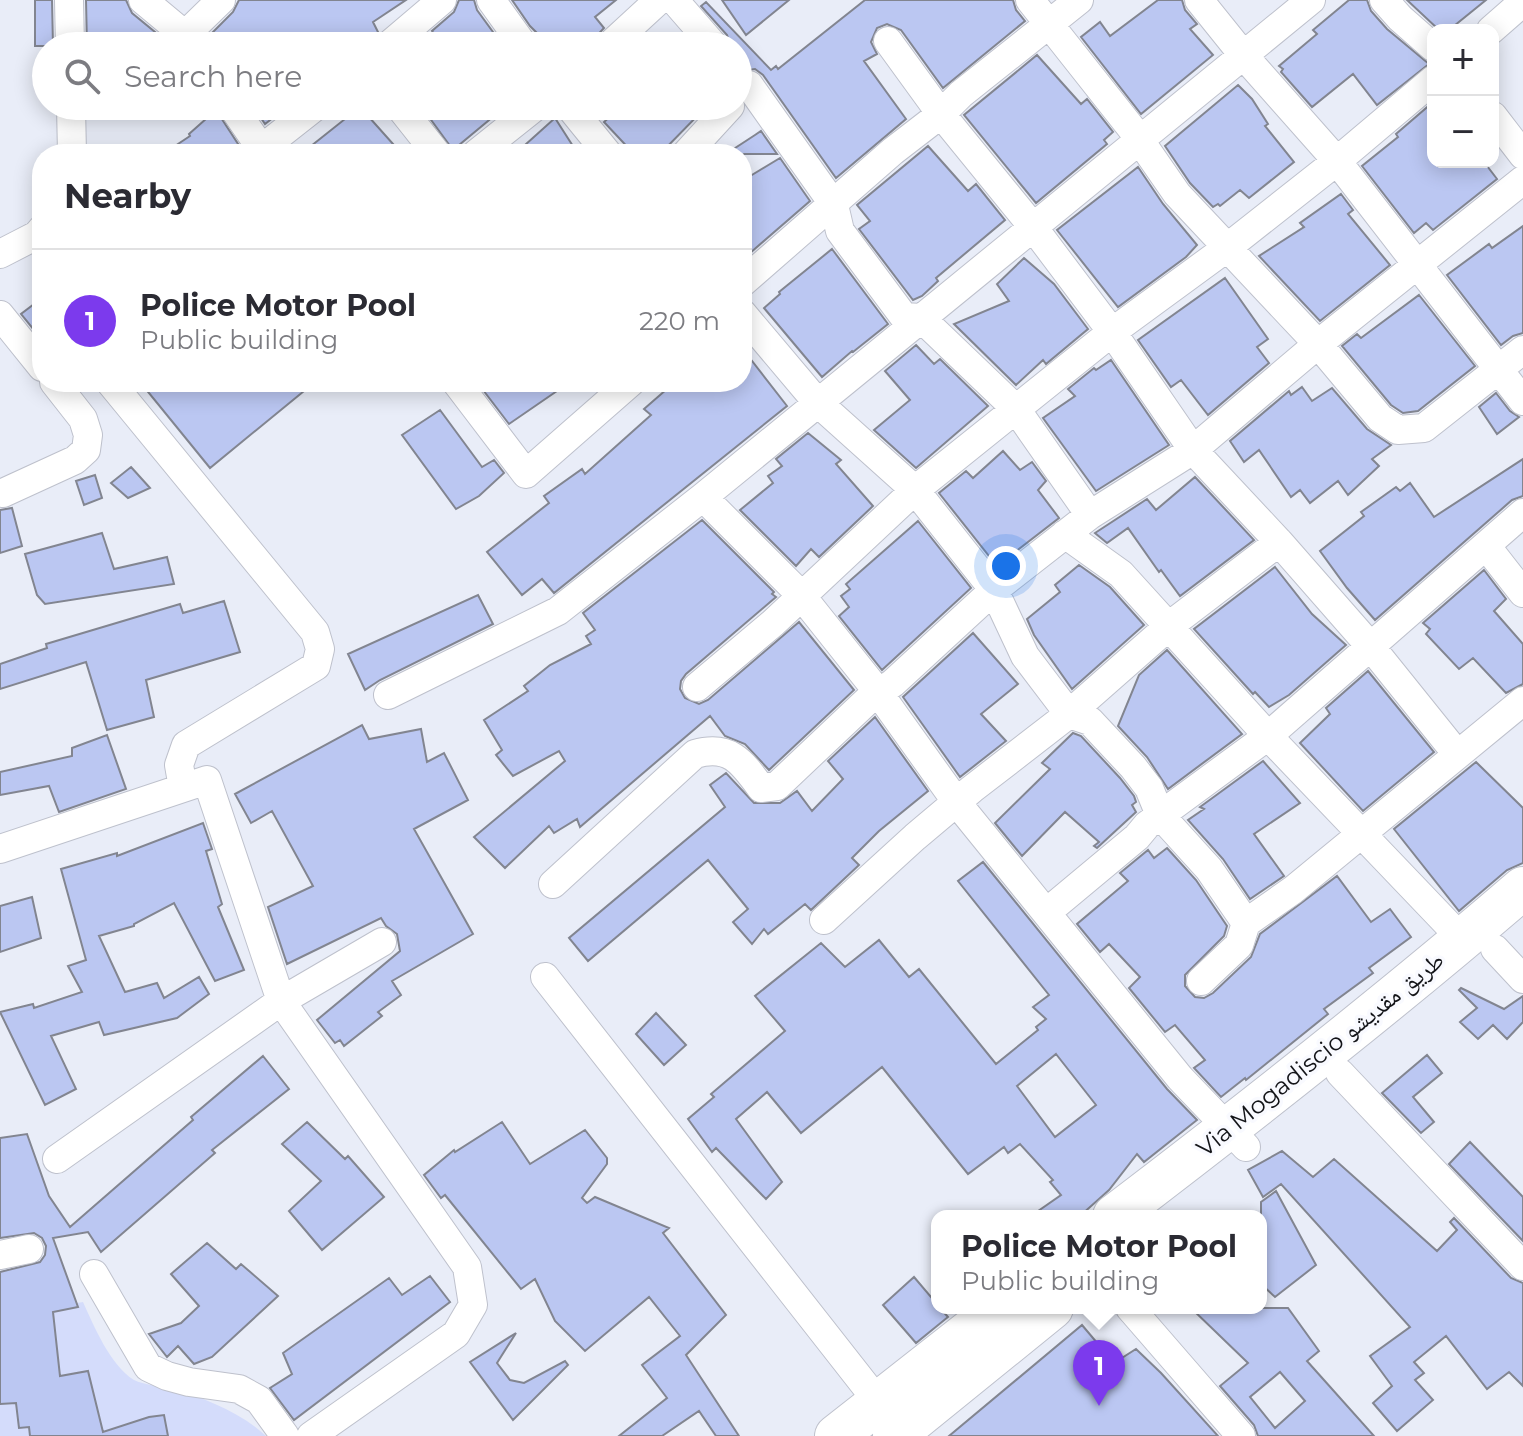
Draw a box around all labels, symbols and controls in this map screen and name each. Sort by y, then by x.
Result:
map controls [1427,24,1499,168]
button: + [1427,24,1499,96]
search box [32,32,752,120]
icon: search [60,54,104,98]
text: Search here [124,58,302,95]
button: − [1427,96,1499,168]
text: Nearby [64,175,191,217]
text: Police Motor Pool [140,287,416,324]
text: 1 [85,305,95,337]
text: 220 m [639,305,720,337]
text: Public building [140,324,338,356]
your location [986,546,1026,586]
street label: Via Mogadiscio طريق مقديشو [1190,945,1450,1163]
popup [931,1210,1267,1314]
text: Police Motor Pool [961,1228,1237,1265]
text: Public building [961,1265,1159,1297]
pin: 1 [1073,1340,1125,1406]

